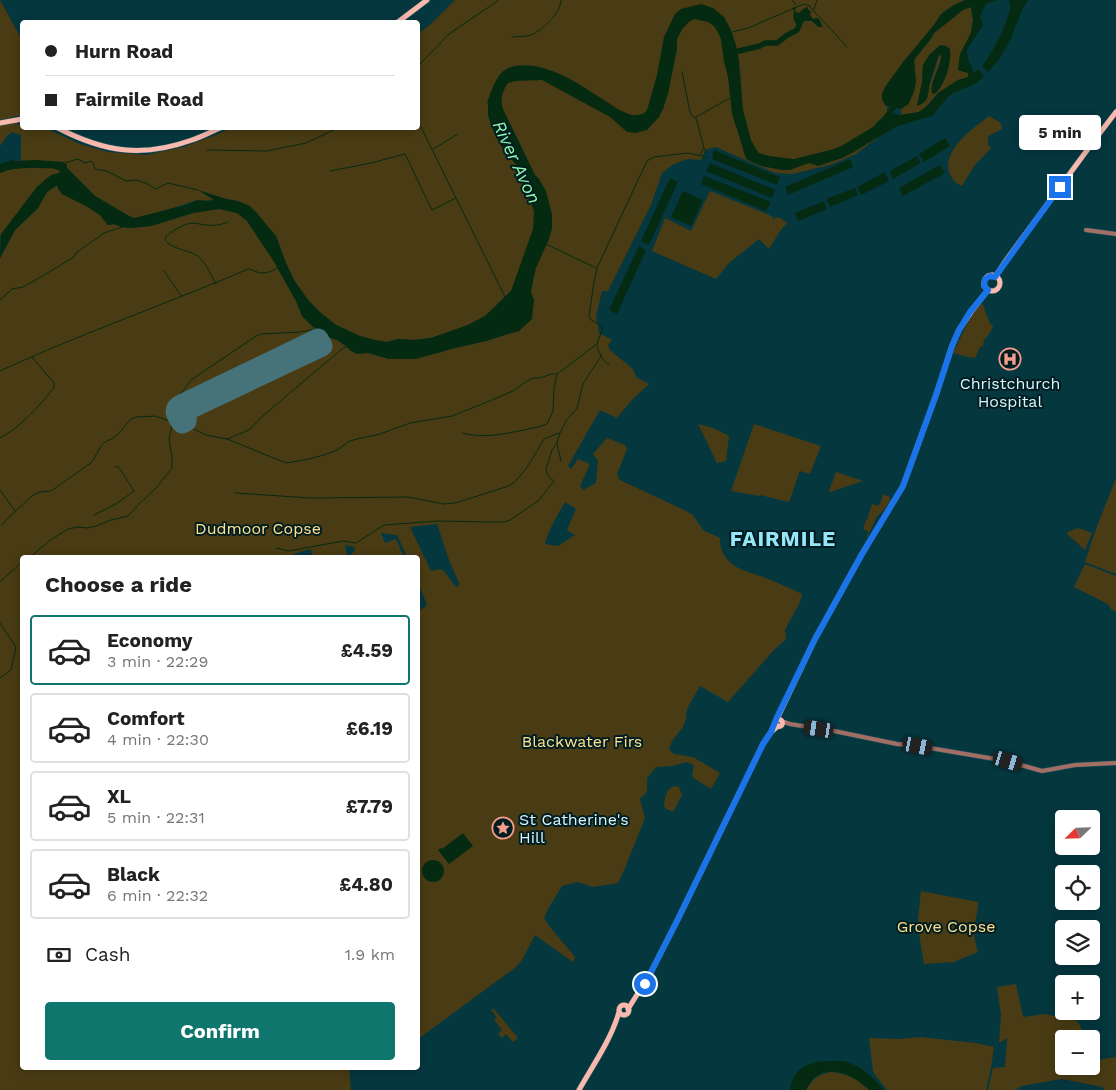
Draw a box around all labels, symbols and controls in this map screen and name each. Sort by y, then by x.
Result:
text: Hurn Road [75,40,173,63]
text: Fairmile Road [75,88,204,111]
callout: 5 min [1019,114,1101,150]
water label: River Avon [489,117,545,207]
text: 5 min [1038,123,1082,142]
route end [1049,176,1071,198]
hospital icon: Christchurch Hospital [998,347,1022,371]
place label: Christchurch Hospital [960,374,1060,411]
park label: Dudmoor Copse [195,519,321,538]
district label: FAIRMILE [730,526,836,551]
text: Choose a ride [45,572,192,597]
icon: car [47,628,92,673]
text: Economy [107,629,192,652]
text: £4.59 [341,639,393,662]
text: 3 min · 22:29 [107,652,208,671]
icon: car [47,706,92,751]
text: Comfort [107,707,185,730]
text: £6.19 [346,717,393,740]
car [803,719,834,739]
text: 4 min · 22:30 [107,730,209,749]
park label: Blackwater Firs [522,732,642,751]
car [901,736,934,756]
car [991,749,1024,773]
icon: car [47,784,92,829]
text: XL [107,785,131,808]
text: £7.79 [346,795,393,818]
text: 5 min · 22:31 [107,808,205,827]
place label: St Catherine's Hill [519,810,629,847]
north arrow [1055,810,1100,855]
map controls [1055,810,1100,1075]
place icon: St Catherine's Hill [491,816,515,840]
icon: car [47,862,92,907]
text: Black [107,863,160,886]
button: locate [1055,865,1100,910]
text: £4.80 [339,873,393,896]
text: 6 min · 22:32 [107,886,208,905]
park label: Grove Copse [897,917,995,936]
button: layers [1055,920,1100,965]
icon: cash [45,941,73,969]
text: Cash [85,943,131,966]
text: 1.9 km [345,945,395,964]
route start [634,973,656,995]
button: + [1055,975,1100,1020]
button: Confirm [45,1002,395,1060]
button: − [1055,1030,1100,1075]

